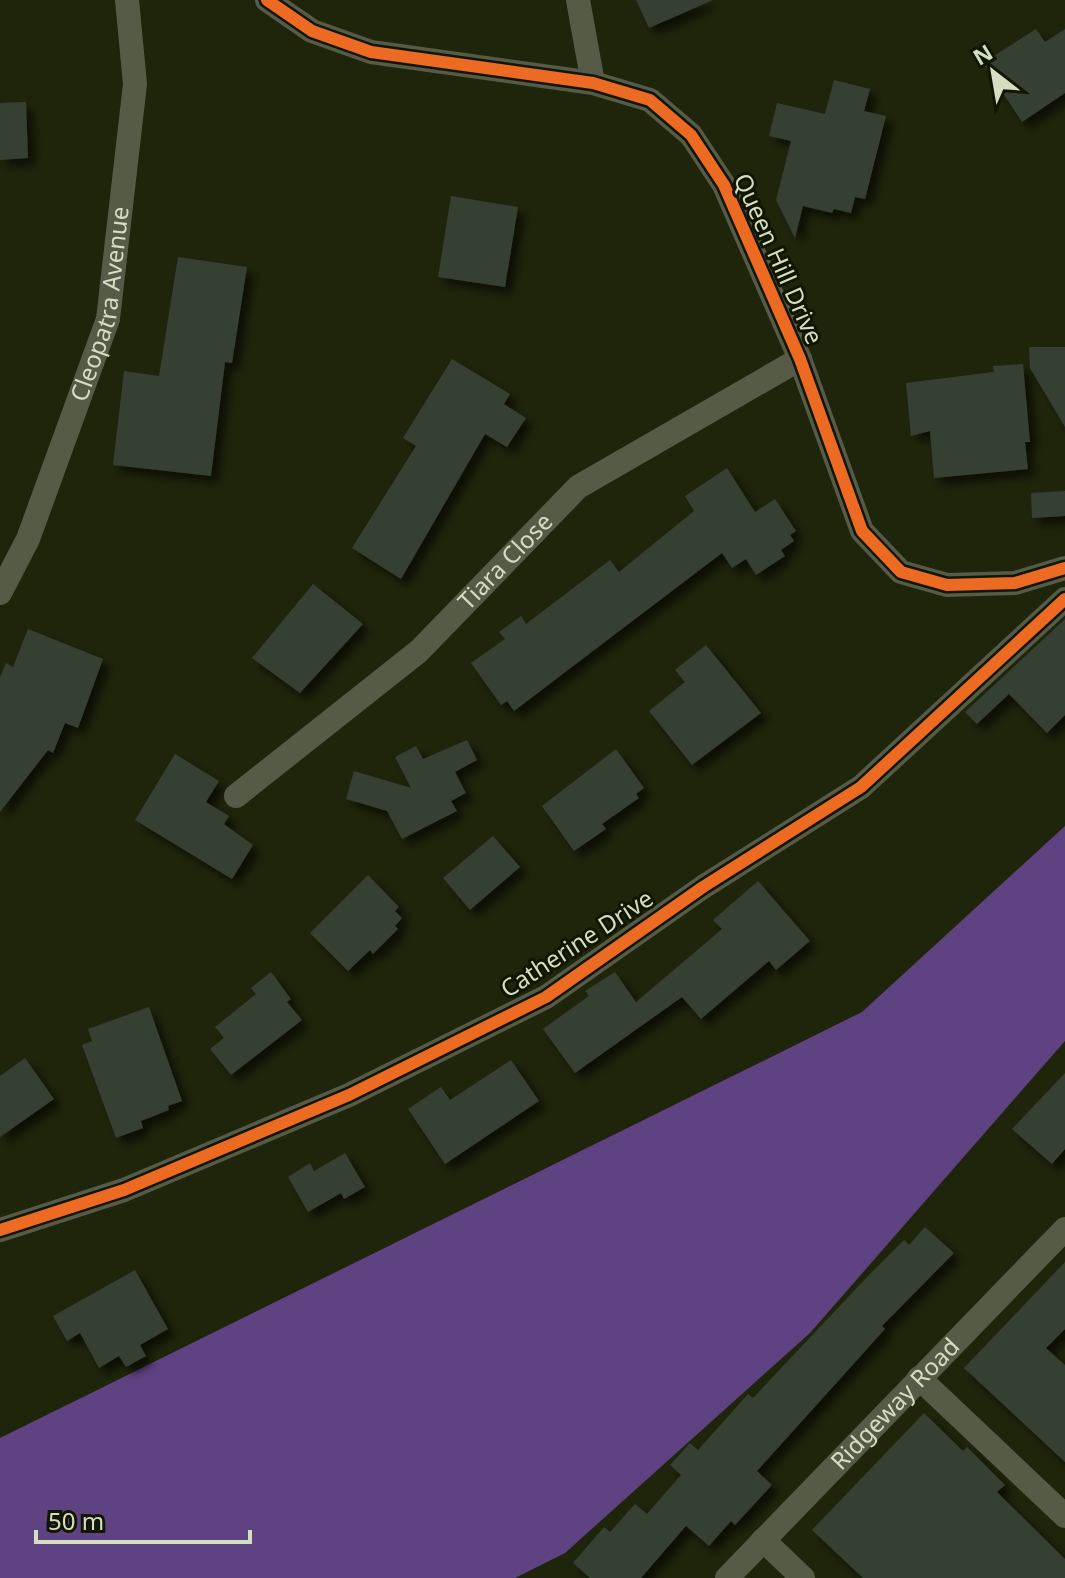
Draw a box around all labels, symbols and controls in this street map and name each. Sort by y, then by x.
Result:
north arrow [953,32,1033,112]
text: N [967,37,998,71]
street label: Queen Hill Drive [727,168,832,349]
street label: Cleopatra Avenue [61,205,136,406]
street label: Tiara Close [450,505,559,616]
street label: Catherine Drive [494,881,659,1004]
street label: Ridgeway Road [823,1330,966,1476]
scale bar [36,1494,250,1544]
text: 50 m [48,1504,104,1537]

